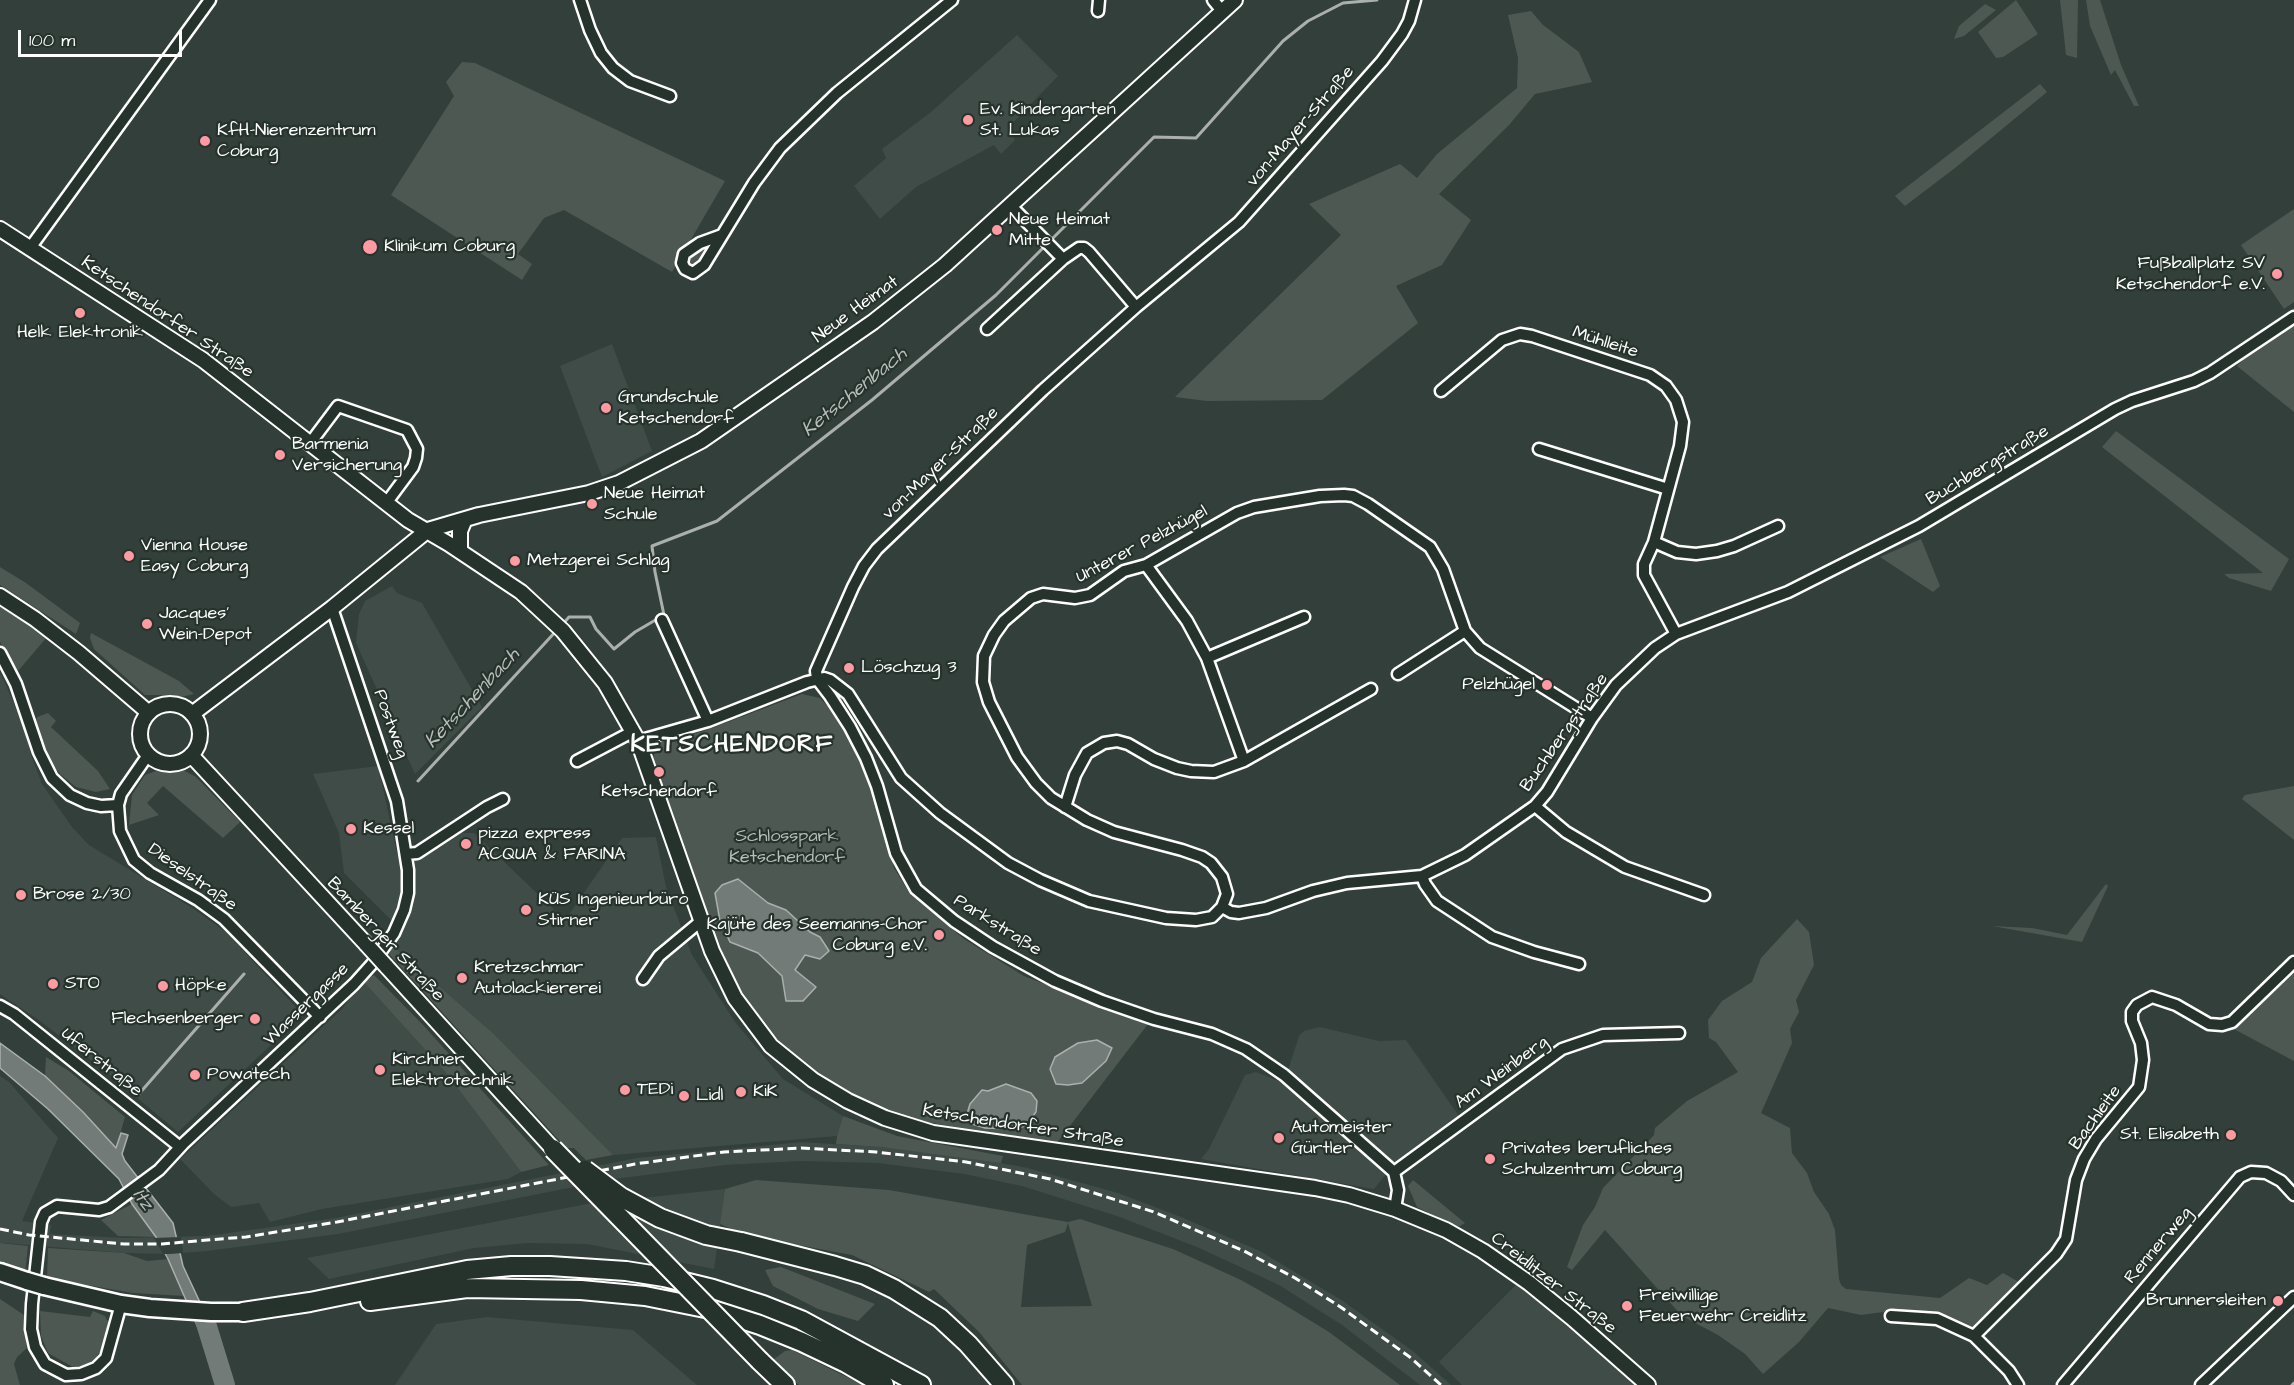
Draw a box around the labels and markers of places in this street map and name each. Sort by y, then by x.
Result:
place label: Ev. Kindergarten St. Lukas [980,99,1116,142]
marker: Ev. Kindergarten St. Lukas [961,113,975,127]
place label: KfH-Nierenzentrum Coburg [217,120,376,162]
marker: KfH-Nierenzentrum Coburg [198,134,212,148]
place label: Neue Heimat Mitte [1009,209,1110,252]
marker: Neue Heimat Mitte [990,223,1004,237]
place label: Klinikum Coburg [384,236,515,258]
marker: Klinikum Coburg [361,238,379,256]
place label: Fußballplatz SV Ketschendorf e.V. [2116,253,2265,296]
marker: Fußballplatz SV Ketschendorf e.V. [2270,267,2284,281]
marker: Helk Elektronik [73,306,87,320]
place label: Helk Elektronik [17,322,143,344]
place label: Grundschule Ketschendorf [618,387,734,430]
marker: Grundschule Ketschendorf [599,401,613,415]
place label: Barmenia Versicherung [292,434,402,476]
marker: Barmenia Versicherung [273,448,287,462]
place label: Neue Heimat Schule [604,483,705,526]
marker: Neue Heimat Schule [585,497,599,511]
place label: Vienna House Easy Coburg [141,535,248,578]
marker: Vienna House Easy Coburg [122,549,136,563]
place label: Metzgerei Schlag [527,550,670,572]
marker: Metzgerei Schlag [508,554,522,568]
place label: Jacques' Wein-Depot [159,603,252,646]
marker: Jacques' Wein-Depot [140,617,154,631]
place label: Löschzug 3 [861,657,957,679]
marker: Löschzug 3 [842,661,856,675]
place label: Pelzhügel [1462,674,1535,696]
marker: Pelzhügel [1540,678,1554,692]
marker: Ketschendorf [652,765,666,779]
place label: Ketschendorf [601,781,717,803]
place label: Kessel [363,818,414,840]
marker: Kessel [344,822,358,836]
place label: pizza express ACQUA & FARINA [478,823,626,866]
marker: pizza express ACQUA & FARINA [459,837,473,851]
place label: Brose 2/30 [33,884,131,906]
marker: Brose 2/30 [14,888,28,902]
place label: KÜS Ingenieurbüro Stirner [538,889,688,932]
marker: KÜS Ingenieurbüro Stirner [519,903,533,917]
place label: Kajüte des Seemanns-Chor Coburg e.V. [707,914,927,956]
marker: Kajüte des Seemanns-Chor Coburg e.V. [932,928,946,942]
place label: Kretzschmar Autolackiererei [474,957,601,1000]
marker: Kretzschmar Autolackiererei [455,971,469,985]
place label: STO [65,973,100,995]
place label: Höpke [175,975,227,997]
marker: STO [46,977,60,991]
marker: Höpke [156,979,170,993]
place label: Flechsenberger [111,1008,243,1030]
marker: Flechsenberger [248,1012,262,1026]
place label: Kirchner Elektrotechnik [392,1049,514,1092]
marker: Kirchner Elektrotechnik [373,1063,387,1077]
place label: Powatech [207,1064,290,1086]
marker: Powatech [188,1068,202,1082]
place label: TEDi [637,1079,673,1101]
place label: KiK [753,1081,778,1103]
marker: TEDi [618,1083,632,1097]
place label: Lidl [696,1085,723,1107]
marker: KiK [734,1085,748,1099]
marker: Lidl [677,1089,691,1103]
place label: Automeister Gürtler [1291,1117,1392,1160]
place label: St. Elisabeth [2120,1124,2219,1146]
marker: St. Elisabeth [2224,1128,2238,1142]
marker: Automeister Gürtler [1272,1131,1286,1145]
place label: Privates berufliches Schulzentrum Coburg [1502,1138,1682,1180]
marker: Privates berufliches Schulzentrum Coburg [1483,1152,1497,1166]
place label: Freiwillige Feuerwehr Creidlitz [1639,1285,1806,1328]
place label: Brunnersleiten [2146,1290,2266,1312]
marker: Brunnersleiten [2271,1294,2285,1308]
marker: Freiwillige Feuerwehr Creidlitz [1620,1299,1634,1313]

